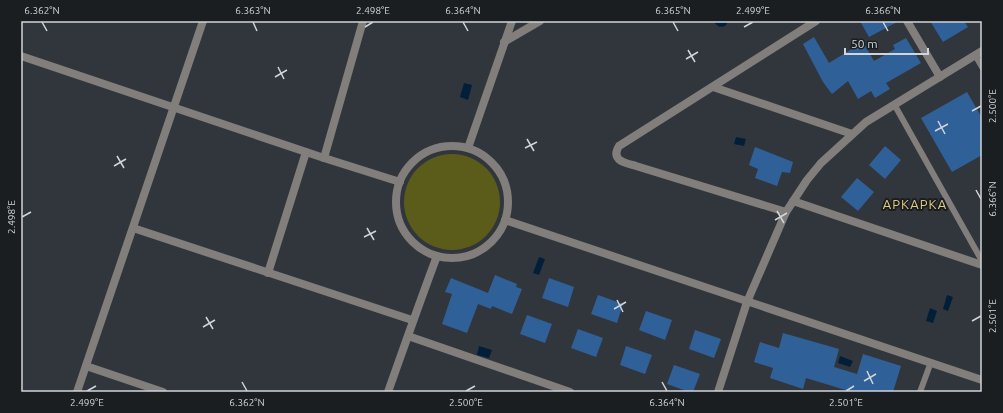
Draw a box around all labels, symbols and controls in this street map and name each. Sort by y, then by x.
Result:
text: 6.362°N [24,5,60,16]
text: 6.363°N [235,5,271,16]
text: 2.498°E [356,5,390,16]
text: 6.364°N [445,5,481,16]
text: 6.365°N [655,5,691,16]
text: 2.499°E [736,5,770,16]
text: 6.366°N [865,5,901,16]
scale bar [845,30,928,56]
text: 50 m [851,37,878,50]
text: 2.500°E [987,89,998,123]
text: 6.366°N [987,181,998,217]
district label: APKAPKA [883,197,947,211]
text: 2.498°E [6,200,17,234]
text: 2.501°E [987,299,998,333]
text: 2.499°E [70,397,104,408]
text: 6.362°N [229,397,265,408]
text: 2.500°E [449,397,483,408]
text: 6.364°N [649,397,685,408]
text: 2.501°E [829,397,863,408]

